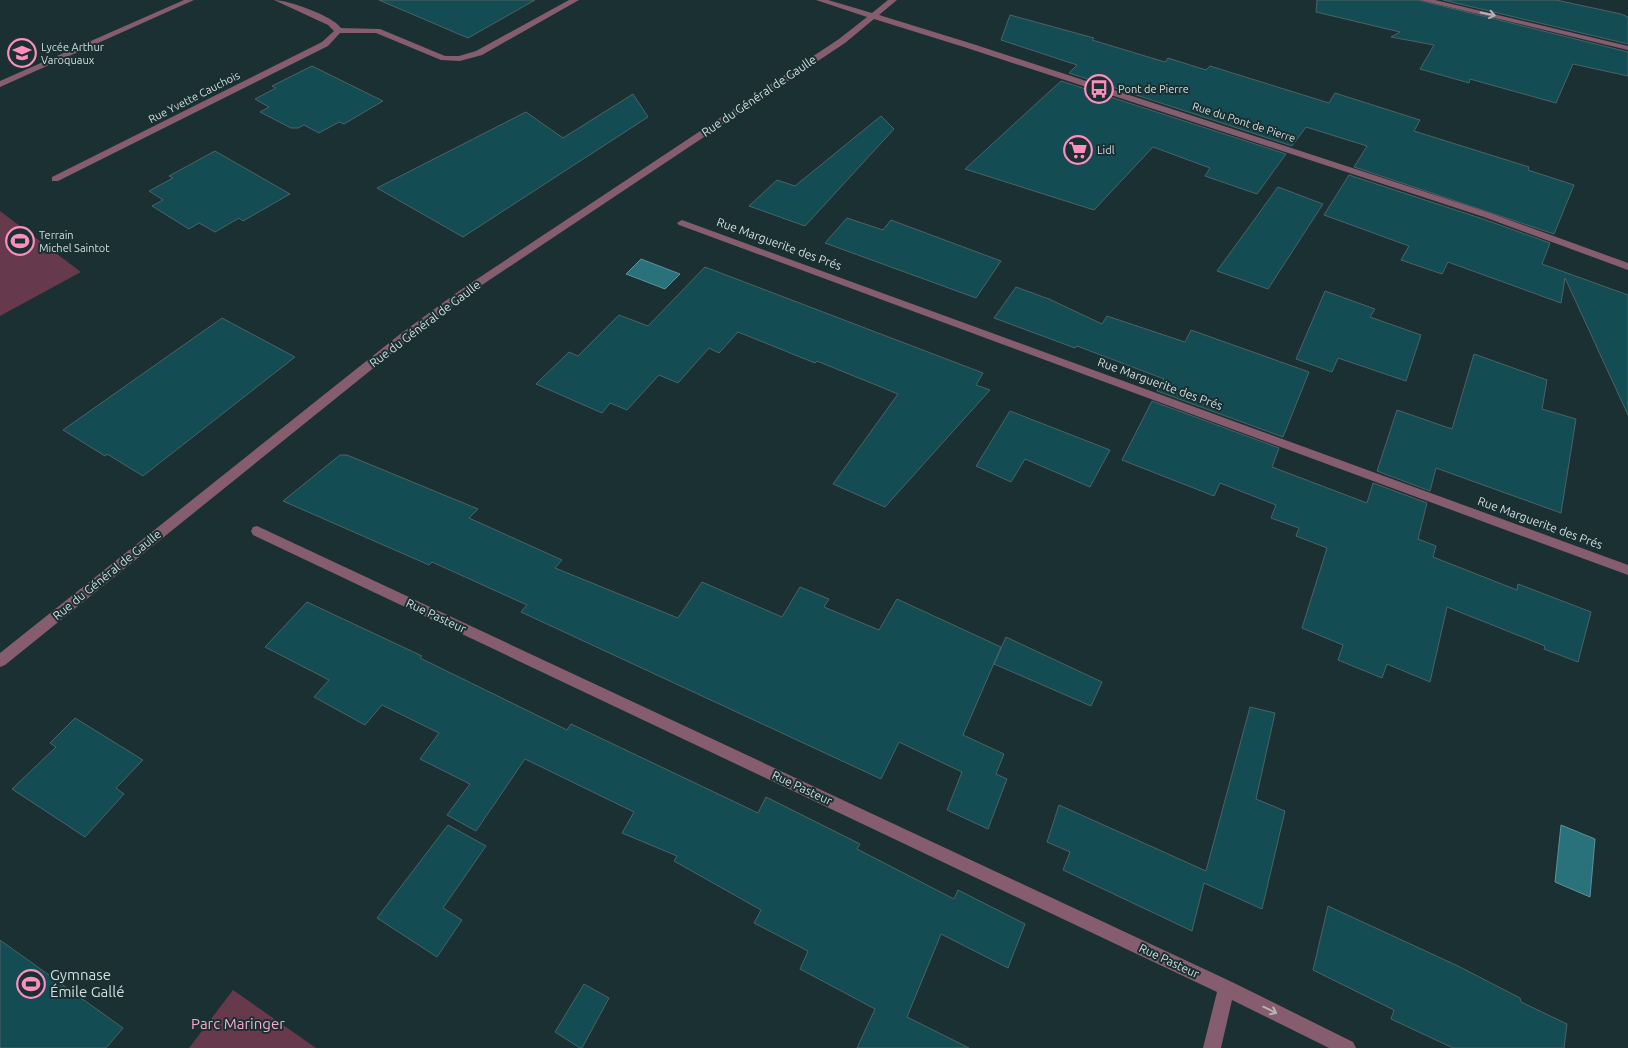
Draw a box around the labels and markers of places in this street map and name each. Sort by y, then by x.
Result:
school or university icon: Lycée Arthur Varoquaux [7,38,37,68]
place label: Lycée Arthur Varoquaux [41,41,105,66]
bus stop icon: Pont de Pierre [1084,74,1114,104]
place label: Pont de Pierre [1118,83,1189,95]
supermarket icon: Lidl [1063,135,1093,165]
place label: Lidl [1097,144,1115,156]
sports icon: Terrain Michel Saintot [5,226,35,256]
place label: Terrain Michel Saintot [39,229,110,254]
place label: Gymnase Émile Gallé [50,966,124,1000]
sports icon: Gymnase Émile Gallé [16,969,46,999]

